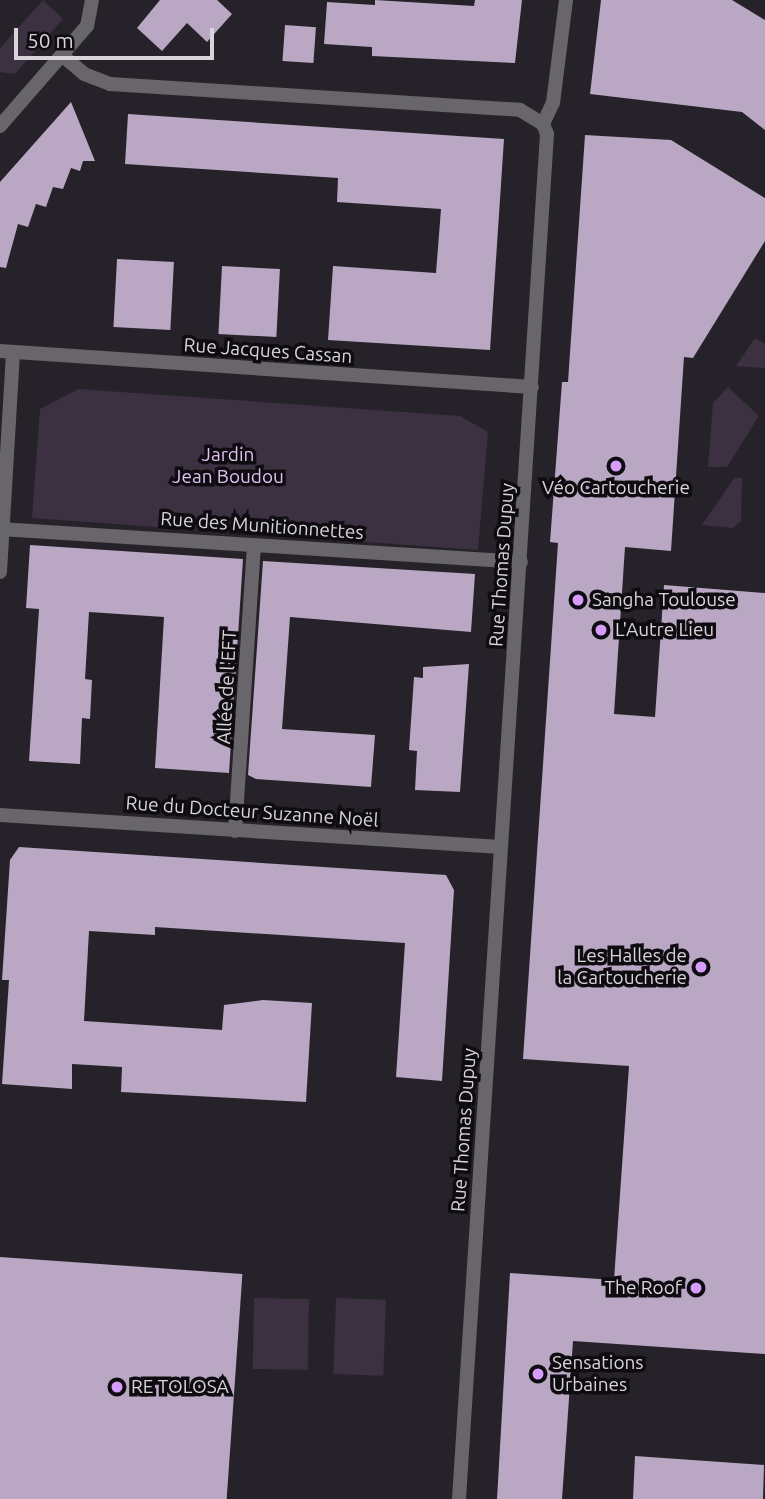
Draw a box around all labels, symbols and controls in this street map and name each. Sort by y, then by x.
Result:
scale bar [18,14,217,58]
text: 50 m [27,28,74,52]
street label: Rue Jacques Cassan [183,334,353,368]
park label: Jardin Jean Boudou [172,444,284,488]
marker: Véo Cartoucherie [608,458,624,474]
place label: Véo Cartoucherie [542,477,690,499]
street label: Rue Thomas Dupuy [485,482,519,648]
street label: Rue des Munitionnettes [160,508,364,544]
place label: Sangha Toulouse [592,589,736,611]
marker: Sangha Toulouse [570,592,586,608]
place label: L'Autre Lieu [615,619,714,641]
marker: L'Autre Lieu [593,622,609,638]
street label: Allée de l'EFT [213,629,241,745]
street label: Rue du Docteur Suzanne Noël [125,792,379,832]
place label: Les Halles de la Cartoucherie [557,945,687,989]
marker: Les Halles de la Cartoucherie [693,959,709,975]
street label: Rue Thomas Dupuy [447,1047,481,1213]
place label: The Roof [604,1277,682,1299]
marker: The Roof [688,1280,704,1296]
place label: Sensations Urbaines [552,1352,644,1396]
marker: Sensations Urbaines [530,1366,546,1382]
place label: RE TOLOSA [131,1376,229,1398]
marker: RE TOLOSA [109,1379,125,1395]

